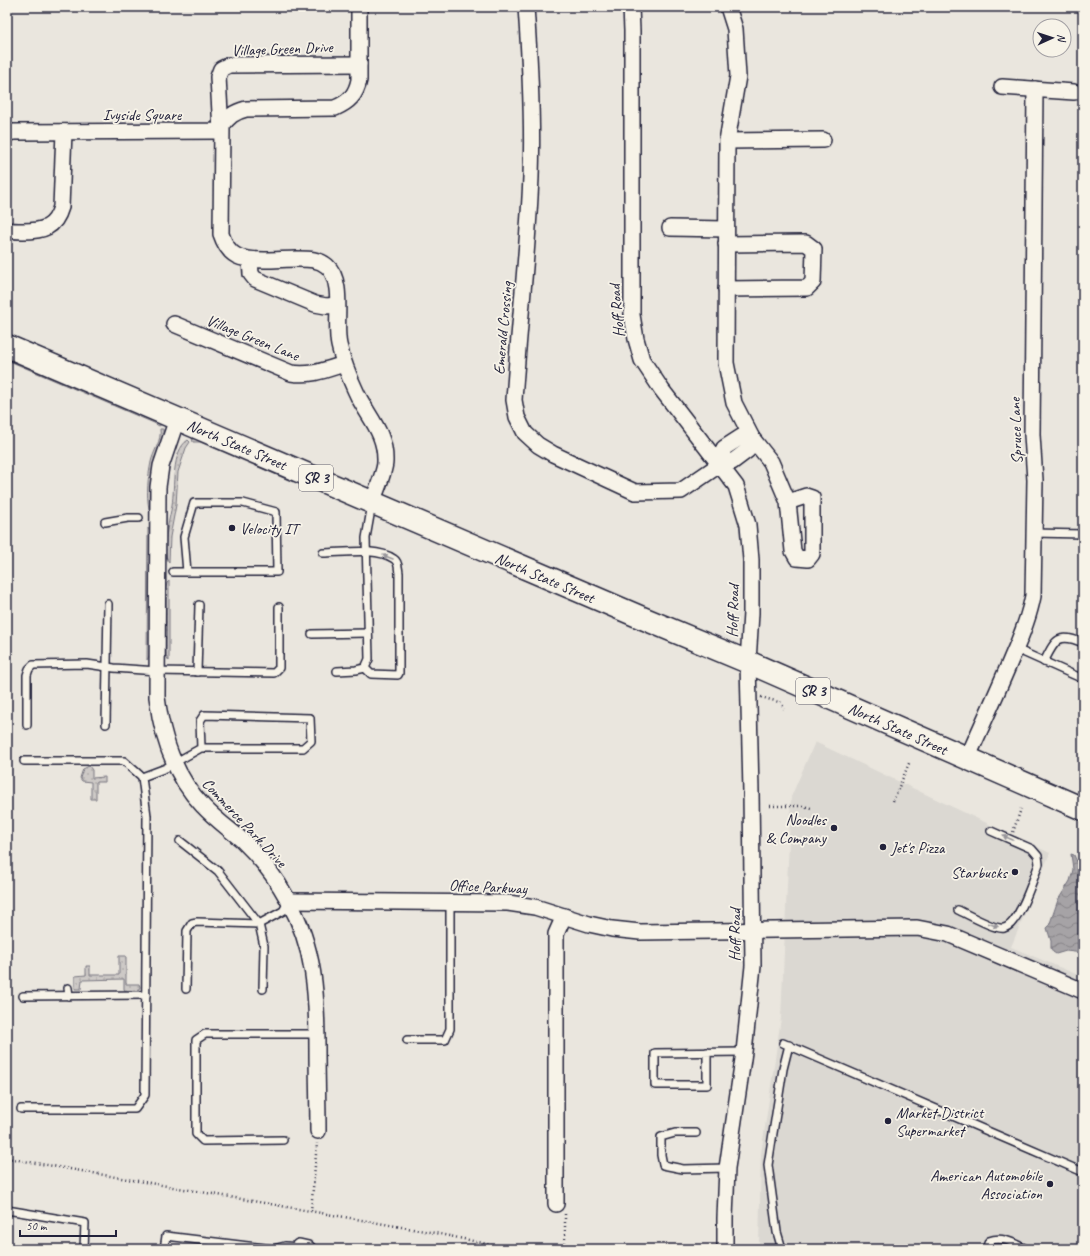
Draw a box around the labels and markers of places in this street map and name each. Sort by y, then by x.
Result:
place label: Velocity IT [240,519,302,539]
marker: Velocity IT [227,523,237,533]
place label: Noodles & Company [766,810,828,848]
marker: Noodles & Company [829,823,839,833]
place label: Jet's Pizza [890,838,946,858]
marker: Jet's Pizza [878,842,888,852]
place label: Starbucks [951,863,1009,883]
marker: Starbucks [1010,867,1020,877]
place label: Market District Supermarket [896,1103,985,1141]
marker: Market District Supermarket [883,1116,893,1126]
place label: American Automobile Association [930,1166,1044,1204]
marker: American Automobile Association [1045,1179,1055,1189]

